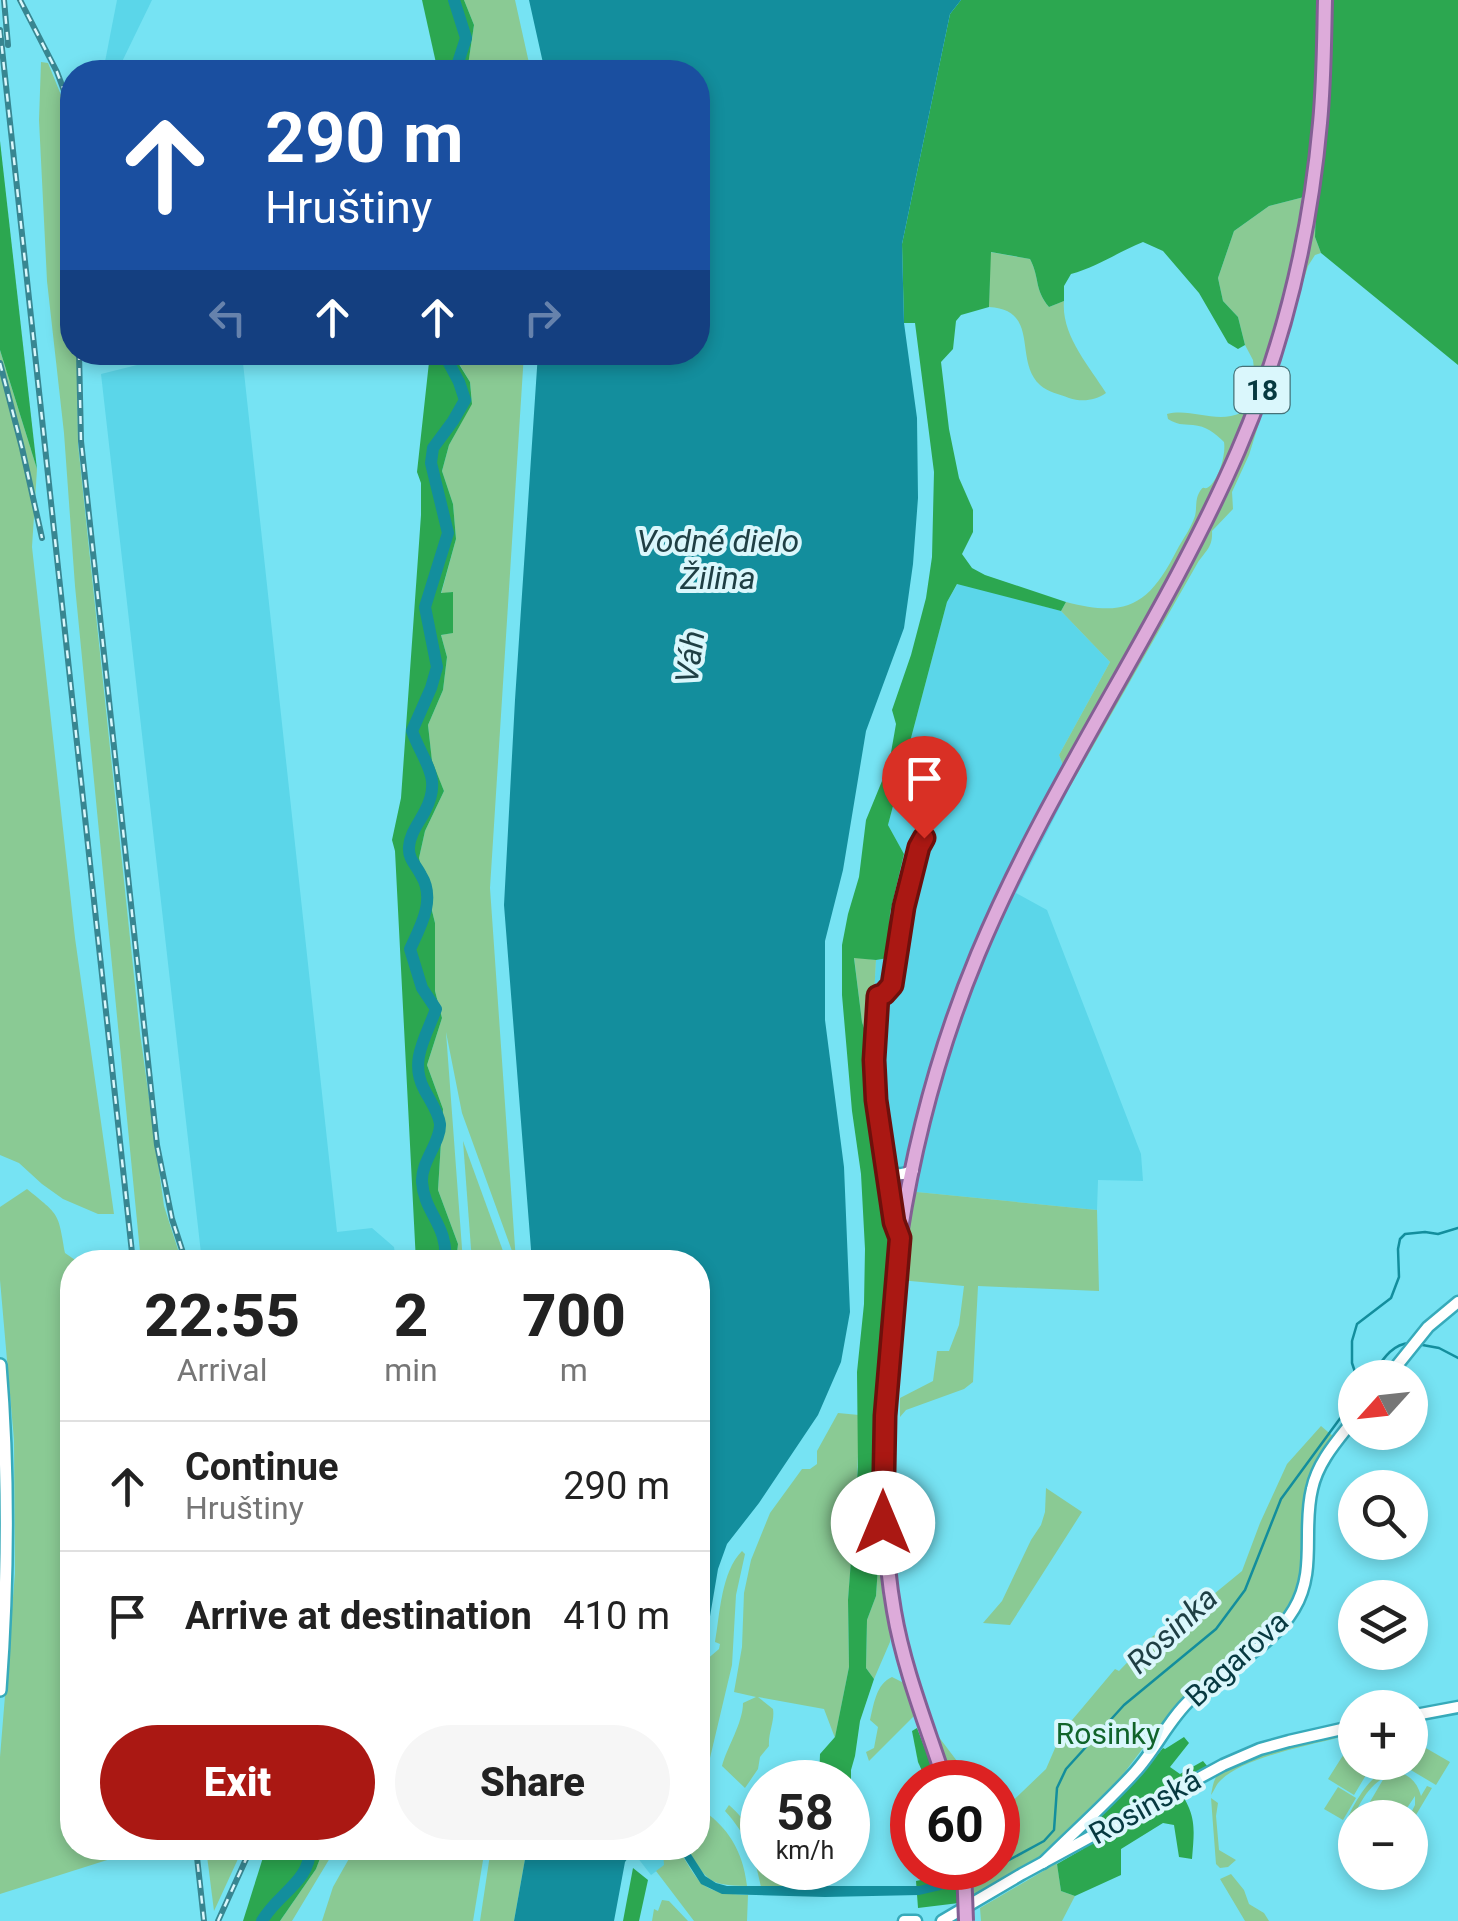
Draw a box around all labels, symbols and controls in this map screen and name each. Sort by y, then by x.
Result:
text: 290 m [265,97,464,179]
icon: ahead [100,100,230,230]
text: Hruštiny [265,181,432,234]
icon: left [200,290,255,345]
icon: ahead [305,290,360,345]
icon: ahead [410,290,465,345]
icon: right [515,290,570,345]
road number: 18 [1234,367,1290,413]
water label: Vodné dielo Žilina [637,522,799,597]
water label: Váh [667,628,713,686]
pin [882,736,967,839]
icon: arrive [897,751,952,806]
text: 22:55 [144,1280,300,1351]
text: 2 [394,1280,428,1351]
text: 700 [522,1280,626,1351]
text: Arrival [177,1351,268,1389]
text: min [384,1351,438,1389]
text: m [560,1351,588,1389]
north arrow [1338,1360,1428,1450]
map controls [1338,1360,1428,1890]
text: Continue [185,1445,339,1489]
icon: ahead [100,1459,155,1514]
text: 290 m [563,1464,670,1508]
button: search [1338,1470,1428,1560]
position arrow [831,1471,935,1575]
text: Hruštiny [185,1489,304,1527]
water label: Rosinka [1119,1579,1225,1681]
button: layers [1338,1580,1428,1670]
icon: arrive [100,1589,155,1644]
text: Arrive at destination [185,1594,532,1638]
text: 410 m [563,1594,670,1638]
street label: Bagarova [1178,1604,1295,1714]
button: + [1338,1690,1428,1780]
park label: Rosinky [1056,1716,1160,1751]
button: Exit [100,1725,375,1840]
button: Share [395,1725,670,1840]
speed limit sign: 60 [890,1760,1020,1890]
street label: Rosinská [1083,1762,1207,1851]
text: 58 [776,1784,834,1842]
button: − [1338,1800,1428,1890]
text: km/h [776,1836,834,1865]

